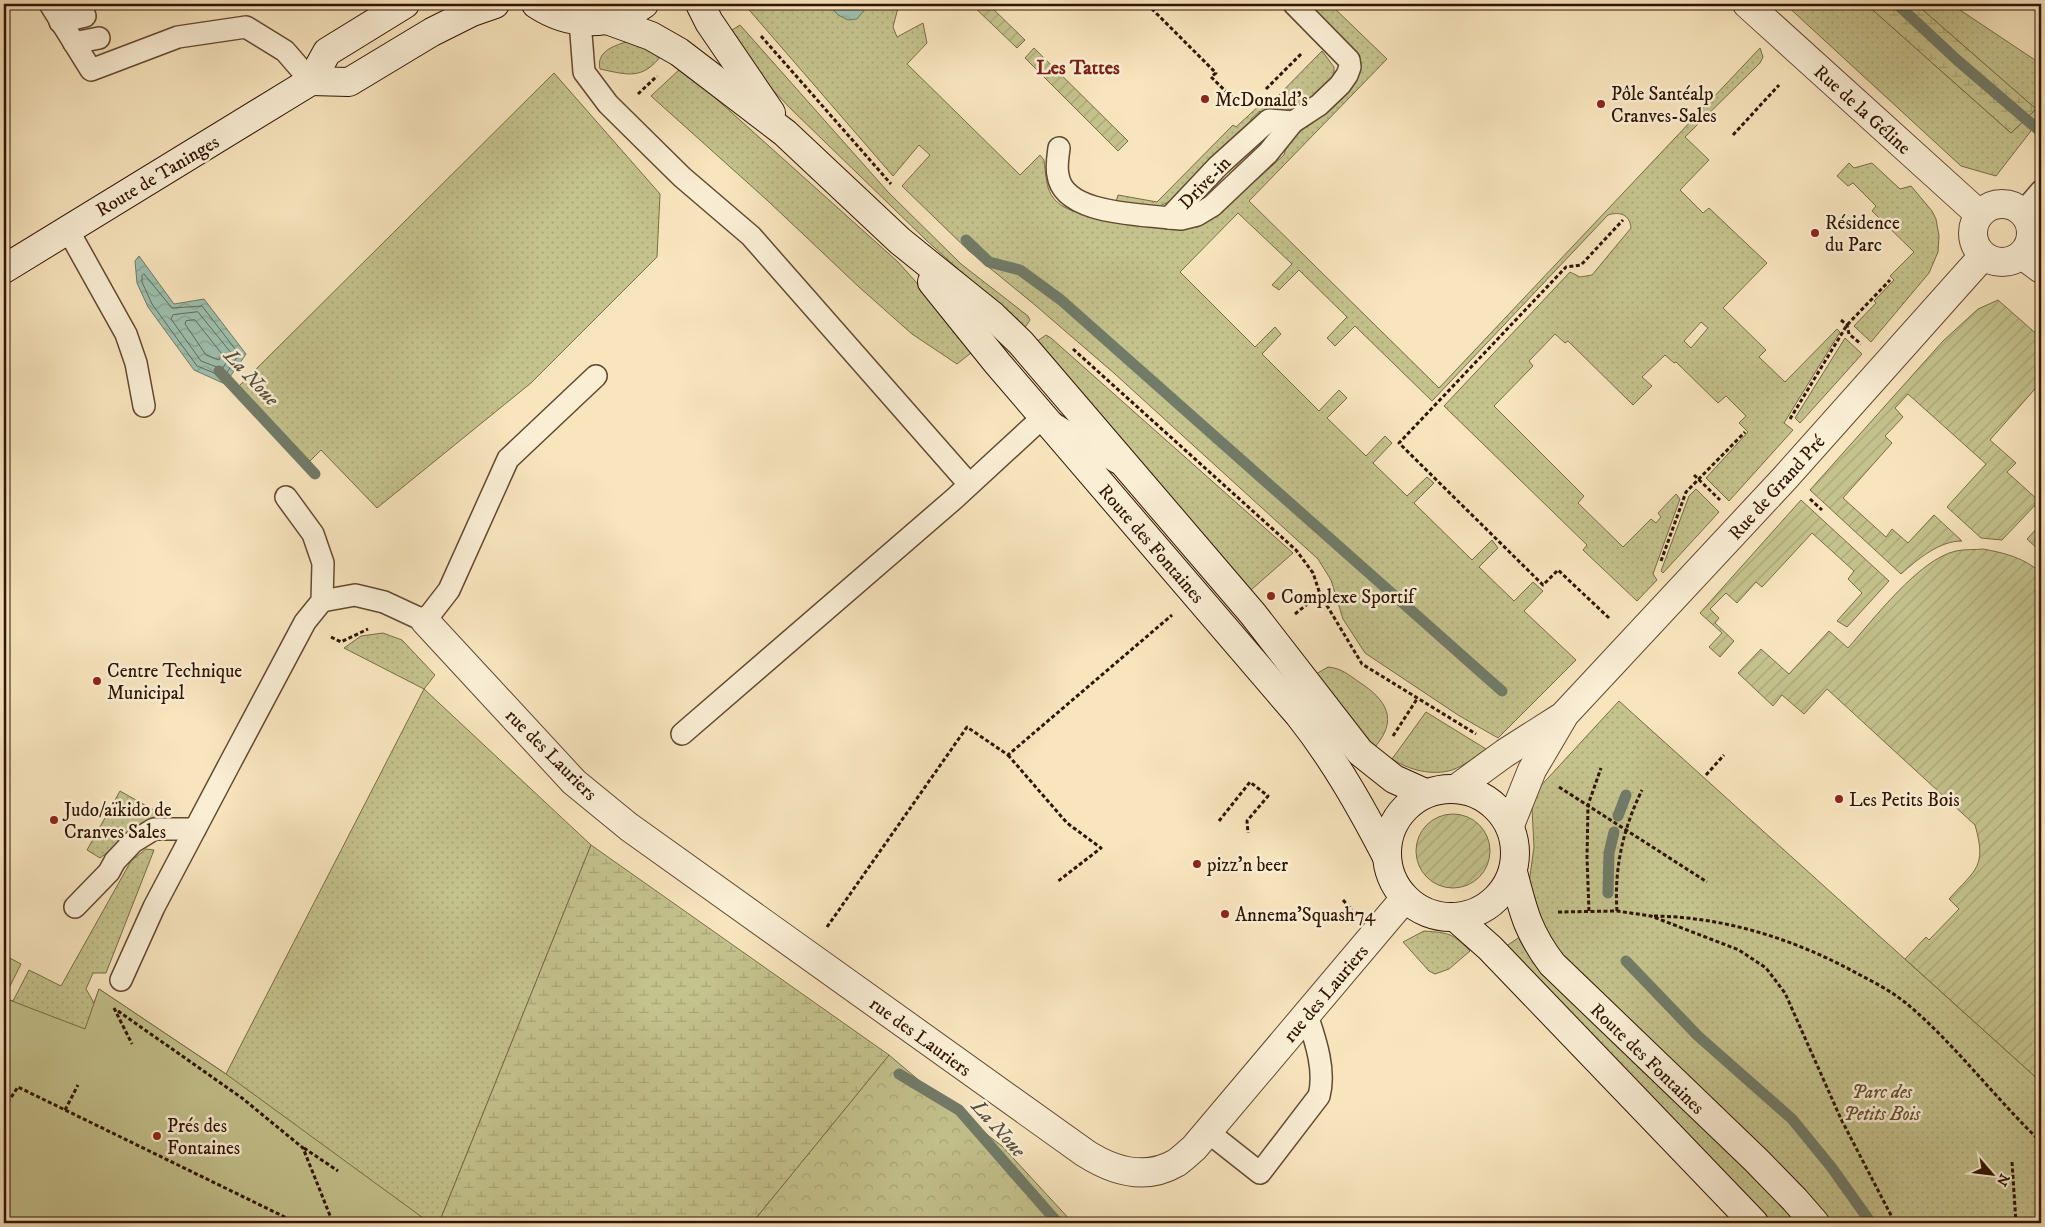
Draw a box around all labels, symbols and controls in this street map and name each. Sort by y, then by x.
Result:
district label: Les Tattes [1036,56,1120,81]
street label: Rue de la Géline [1809,61,1915,160]
place label: Pôle Santéalp Cranves-Sales [1611,83,1717,128]
place label: McDonald's [1215,89,1308,112]
marker: McDonald's [1199,93,1211,105]
marker: Pôle Santéalp Cranves-Sales [1595,98,1607,110]
street label: Route de Taninges [92,131,223,222]
street label: Drive-in [1174,152,1236,214]
place label: Résidence du Parc [1825,212,1900,257]
marker: Résidence du Parc [1809,227,1821,239]
water label: La Noue [218,344,284,413]
street label: Rue de Grand Pré [1724,431,1830,545]
street label: Route des Fontaines [1093,480,1209,608]
place label: Complexe Sportif [1281,586,1417,609]
marker: Complexe Sportif [1265,590,1277,602]
place label: Centre Technique Municipal [107,660,242,705]
marker: Centre Technique Municipal [91,675,103,687]
street label: rue des Lauriers [500,704,602,806]
place label: Les Petits Bois [1849,789,1960,812]
marker: Les Petits Bois [1833,793,1845,805]
place label: Judo/aïkido de Cranves Sales [62,799,172,844]
marker: Judo/aïkido de Cranves Sales [48,814,60,826]
place label: pizz'n beer [1206,854,1288,877]
marker: pizz'n beer [1191,858,1203,870]
place label: Annema'Squash74 [1235,904,1376,928]
marker: Annema'Squash74 [1219,908,1231,920]
street label: rue des Lauriers [1279,941,1374,1047]
street label: rue des Lauriers [865,993,975,1082]
street label: Route des Fontaines [1585,999,1709,1119]
park label: Parc des Petits Bois [1844,1081,1922,1126]
water label: La Noue [965,1094,1031,1164]
place label: Prés des Fontaines [167,1115,240,1160]
marker: Prés des Fontaines [151,1130,163,1142]
north arrow [1968,1150,2018,1200]
text: N [1992,1170,2013,1189]

